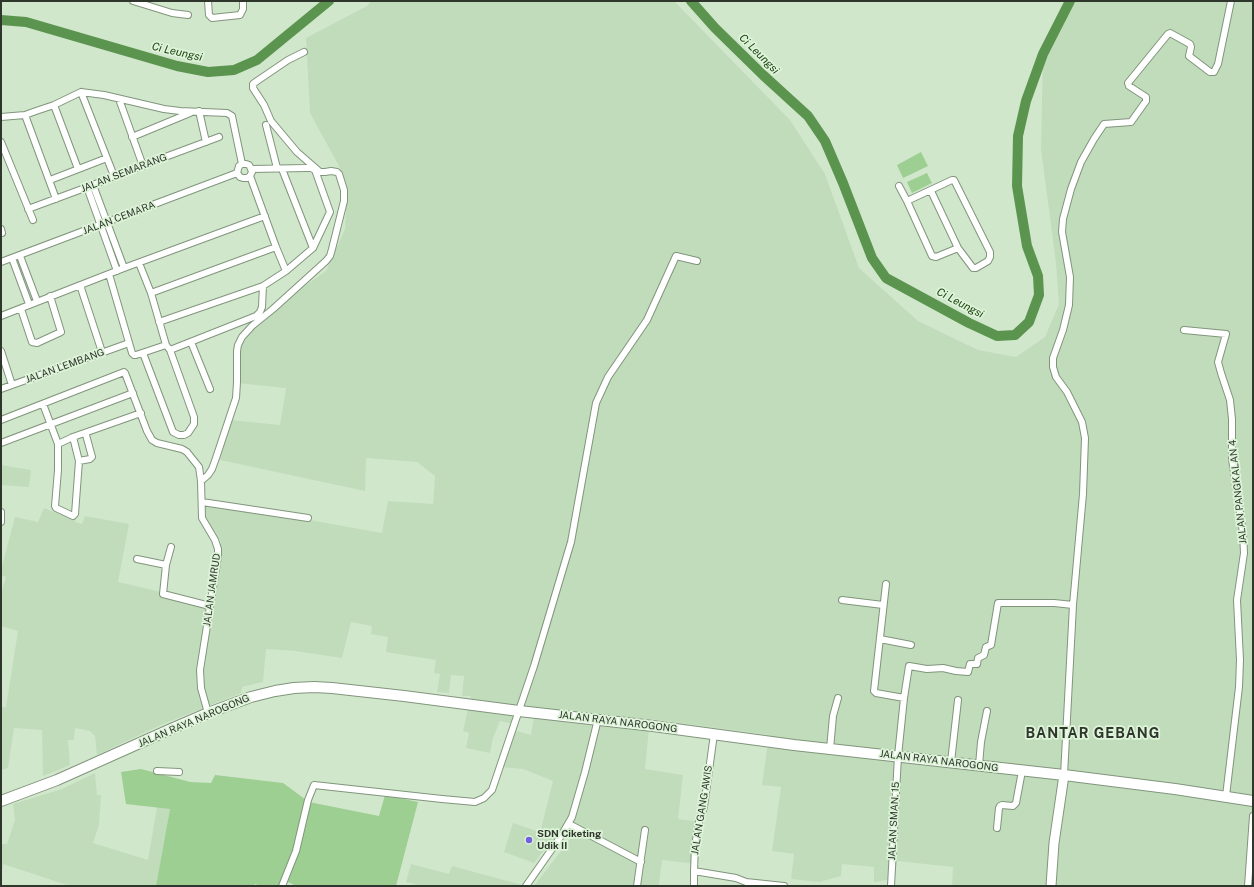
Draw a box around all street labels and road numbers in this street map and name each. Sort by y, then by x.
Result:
street label: JALAN SEMARANG [79,151,169,195]
street label: JALAN CEMARA [81,199,157,237]
street label: JALAN LEMBANG [24,346,106,386]
street label: JALAN PANGKALAN 4 [1227,439,1249,545]
street label: JALAN JAMRUD [201,553,223,627]
street label: JALAN RAYA NAROGONG [137,692,251,750]
street label: JALAN RAYA NAROGONG [558,709,678,735]
street label: JALAN RAYA NAROGONG [879,748,999,774]
street label: JALAN GANG AWIS [689,764,715,856]
street label: JALAN SMAN. 15 [886,781,902,861]

